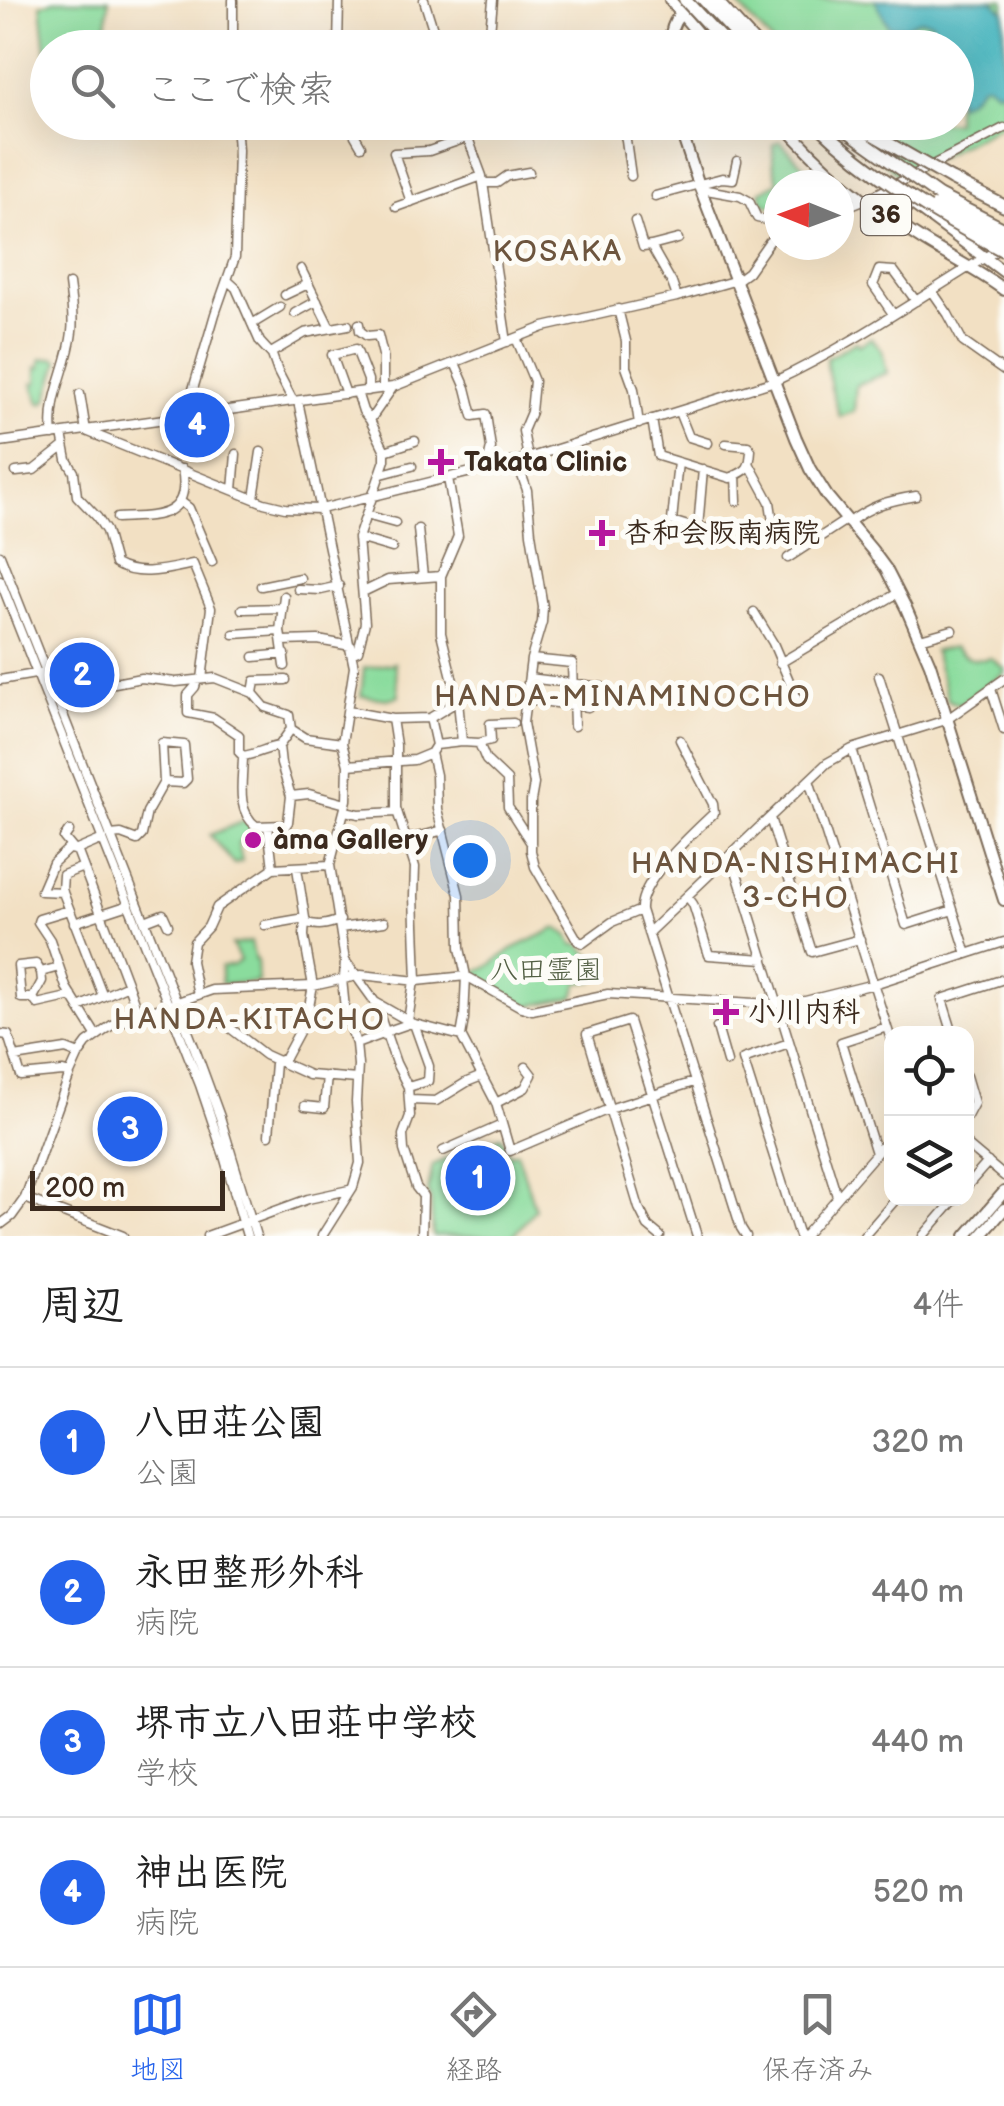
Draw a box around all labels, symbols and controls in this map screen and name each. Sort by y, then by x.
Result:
search box [30,30,974,140]
icon: search [65,58,120,113]
text: ここで検索 [145,68,335,113]
north arrow [764,170,854,260]
road number: 36 [861,195,911,235]
district label: KOSAKA [493,234,623,270]
pin: 4 [164,388,230,462]
place label: Takata Clinic [464,446,627,479]
marker: Takata Clinic [428,449,454,475]
place label: 杏和会阪南病院 [624,517,820,550]
marker: 杏和会阪南病院 [589,520,615,546]
pin: 2 [49,638,114,712]
district label: HANDA-MINAMINOCHO [434,679,812,715]
place label: àma Gallery [273,824,428,857]
marker: àma Gallery [242,829,264,851]
your location [445,835,496,886]
district label: HANDA-NISHIMACHI 3-CHO [631,846,961,916]
park label: 八田霊園 [490,954,602,987]
place label: 小川内科 [748,996,860,1029]
marker: 小川内科 [713,999,739,1025]
district label: HANDA-KITACHO [114,1002,386,1038]
map controls [884,1026,974,1206]
button: locate [884,1026,974,1116]
pin: 3 [98,1092,162,1166]
button: layers [884,1116,974,1206]
pin: 1 [446,1140,510,1216]
scale bar [30,1166,225,1210]
text: 200 m [45,1172,125,1205]
text: 周辺 [40,1281,124,1332]
text: 4件 [912,1286,964,1325]
text: 八田荘公園 [135,1401,325,1446]
text: 1 [66,1423,79,1462]
text: 320 m [872,1423,964,1462]
text: 公園 [135,1454,199,1493]
text: 永田整形外科 [135,1551,363,1596]
text: 2 [63,1573,82,1612]
text: 440 m [871,1573,964,1612]
text: 病院 [135,1604,199,1643]
text: 堺市立八田荘中学校 [135,1701,477,1746]
text: 3 [63,1723,82,1762]
text: 440 m [871,1723,964,1762]
text: 学校 [135,1754,199,1793]
text: 神出医院 [135,1851,287,1896]
text: 4 [63,1873,82,1912]
text: 520 m [873,1873,964,1912]
text: 病院 [135,1904,199,1943]
tab: 地図 [130,1987,186,2087]
tab: 経路 [446,1987,502,2087]
tab: 保存済み [762,1987,874,2087]

